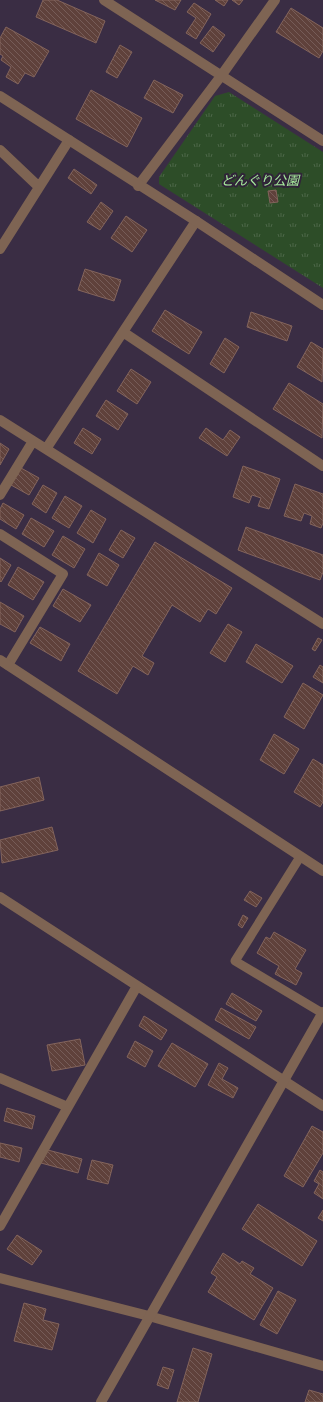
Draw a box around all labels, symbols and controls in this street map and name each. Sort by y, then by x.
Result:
park label: どんぐり公園 [221,170,301,189]

